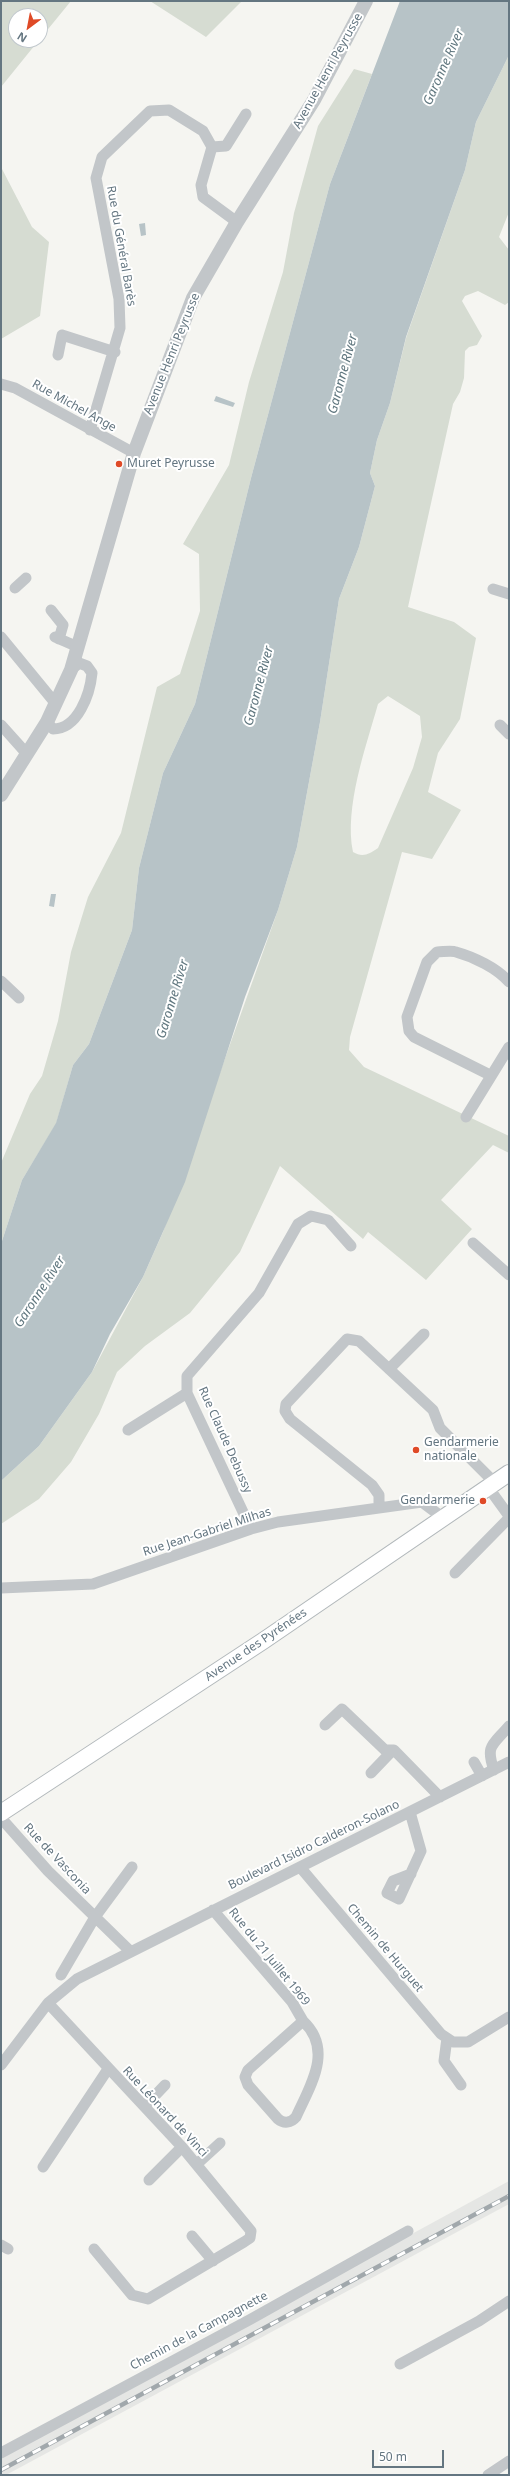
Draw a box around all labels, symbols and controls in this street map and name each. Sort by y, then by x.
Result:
north arrow [8,8,48,48]
street label: Avenue Henri Peyrusse [290,11,366,131]
water label: Garonne River [420,26,468,108]
text: N [14,29,30,46]
street label: Rue du Général Barès [103,185,139,307]
street label: Avenue Henri Peyrusse [141,291,203,417]
water label: Garonne River [325,332,361,416]
street label: Rue Michel Ange [29,377,119,435]
place label: Muret Peyrusse [127,457,215,471]
marker: Muret Peyrusse [114,459,124,469]
water label: Garonne River [241,644,277,728]
water label: Garonne River [154,958,192,1040]
water label: Garonne River [11,1253,69,1331]
street label: Rue Claude Debussy [195,1385,255,1495]
place label: Gendarmerie nationale [424,1436,499,1464]
marker: Gendarmerie nationale [411,1445,421,1455]
place label: Gendarmerie [400,1494,475,1508]
marker: Gendarmerie [478,1496,488,1506]
street label: Rue Jean-Gabriel Milhas [141,1504,273,1560]
street label: Avenue des Pyrénées [202,1606,310,1684]
street label: Boulevard Isidro Calderon-Solano [226,1797,402,1893]
street label: Rue de Vasconia [20,1821,94,1897]
street label: Chemin de Hurguet [344,1901,426,1995]
street label: Rue du 21 Juillet 1969 [225,1905,313,2009]
street label: Rue Léonard de Vinci [119,2064,211,2160]
street label: Chemin de la Campagnette [128,2289,270,2373]
scale bar [374,2442,446,2468]
text: 50 m [379,2448,407,2465]

